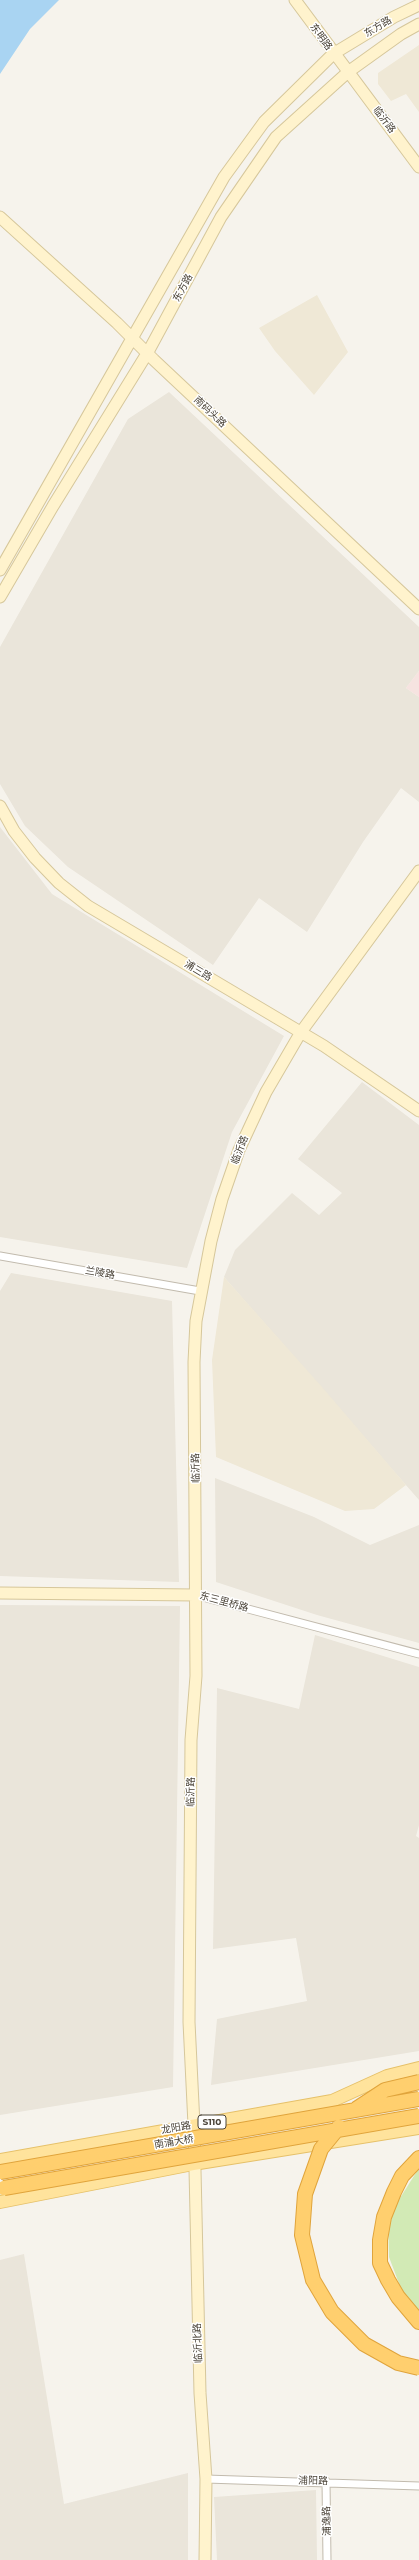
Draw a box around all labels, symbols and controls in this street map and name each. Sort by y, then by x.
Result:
street label: 东方路 [362,14,394,40]
street label: 东明路 [307,21,335,53]
street label: 临沂路 [370,104,398,136]
street label: 东方路 [171,272,195,304]
street label: 南码头路 [191,394,229,430]
street label: 浦三路 [182,958,214,984]
street label: 临沂路 [229,1134,251,1166]
street label: 兰陵路 [84,1264,116,1282]
street label: 临沂路 [190,1453,202,1483]
street label: 东三里桥路 [198,1590,250,1614]
street label: 临沂路 [185,1777,197,1807]
road number: S110 [198,2115,226,2129]
street label: 龙阳路 [160,2119,192,2137]
street label: 南浦大桥 [153,2133,195,2151]
street label: 临沂北路 [191,2323,205,2363]
street label: 浦阳路 [298,2475,328,2487]
street label: 浦逸路 [321,2506,333,2536]

